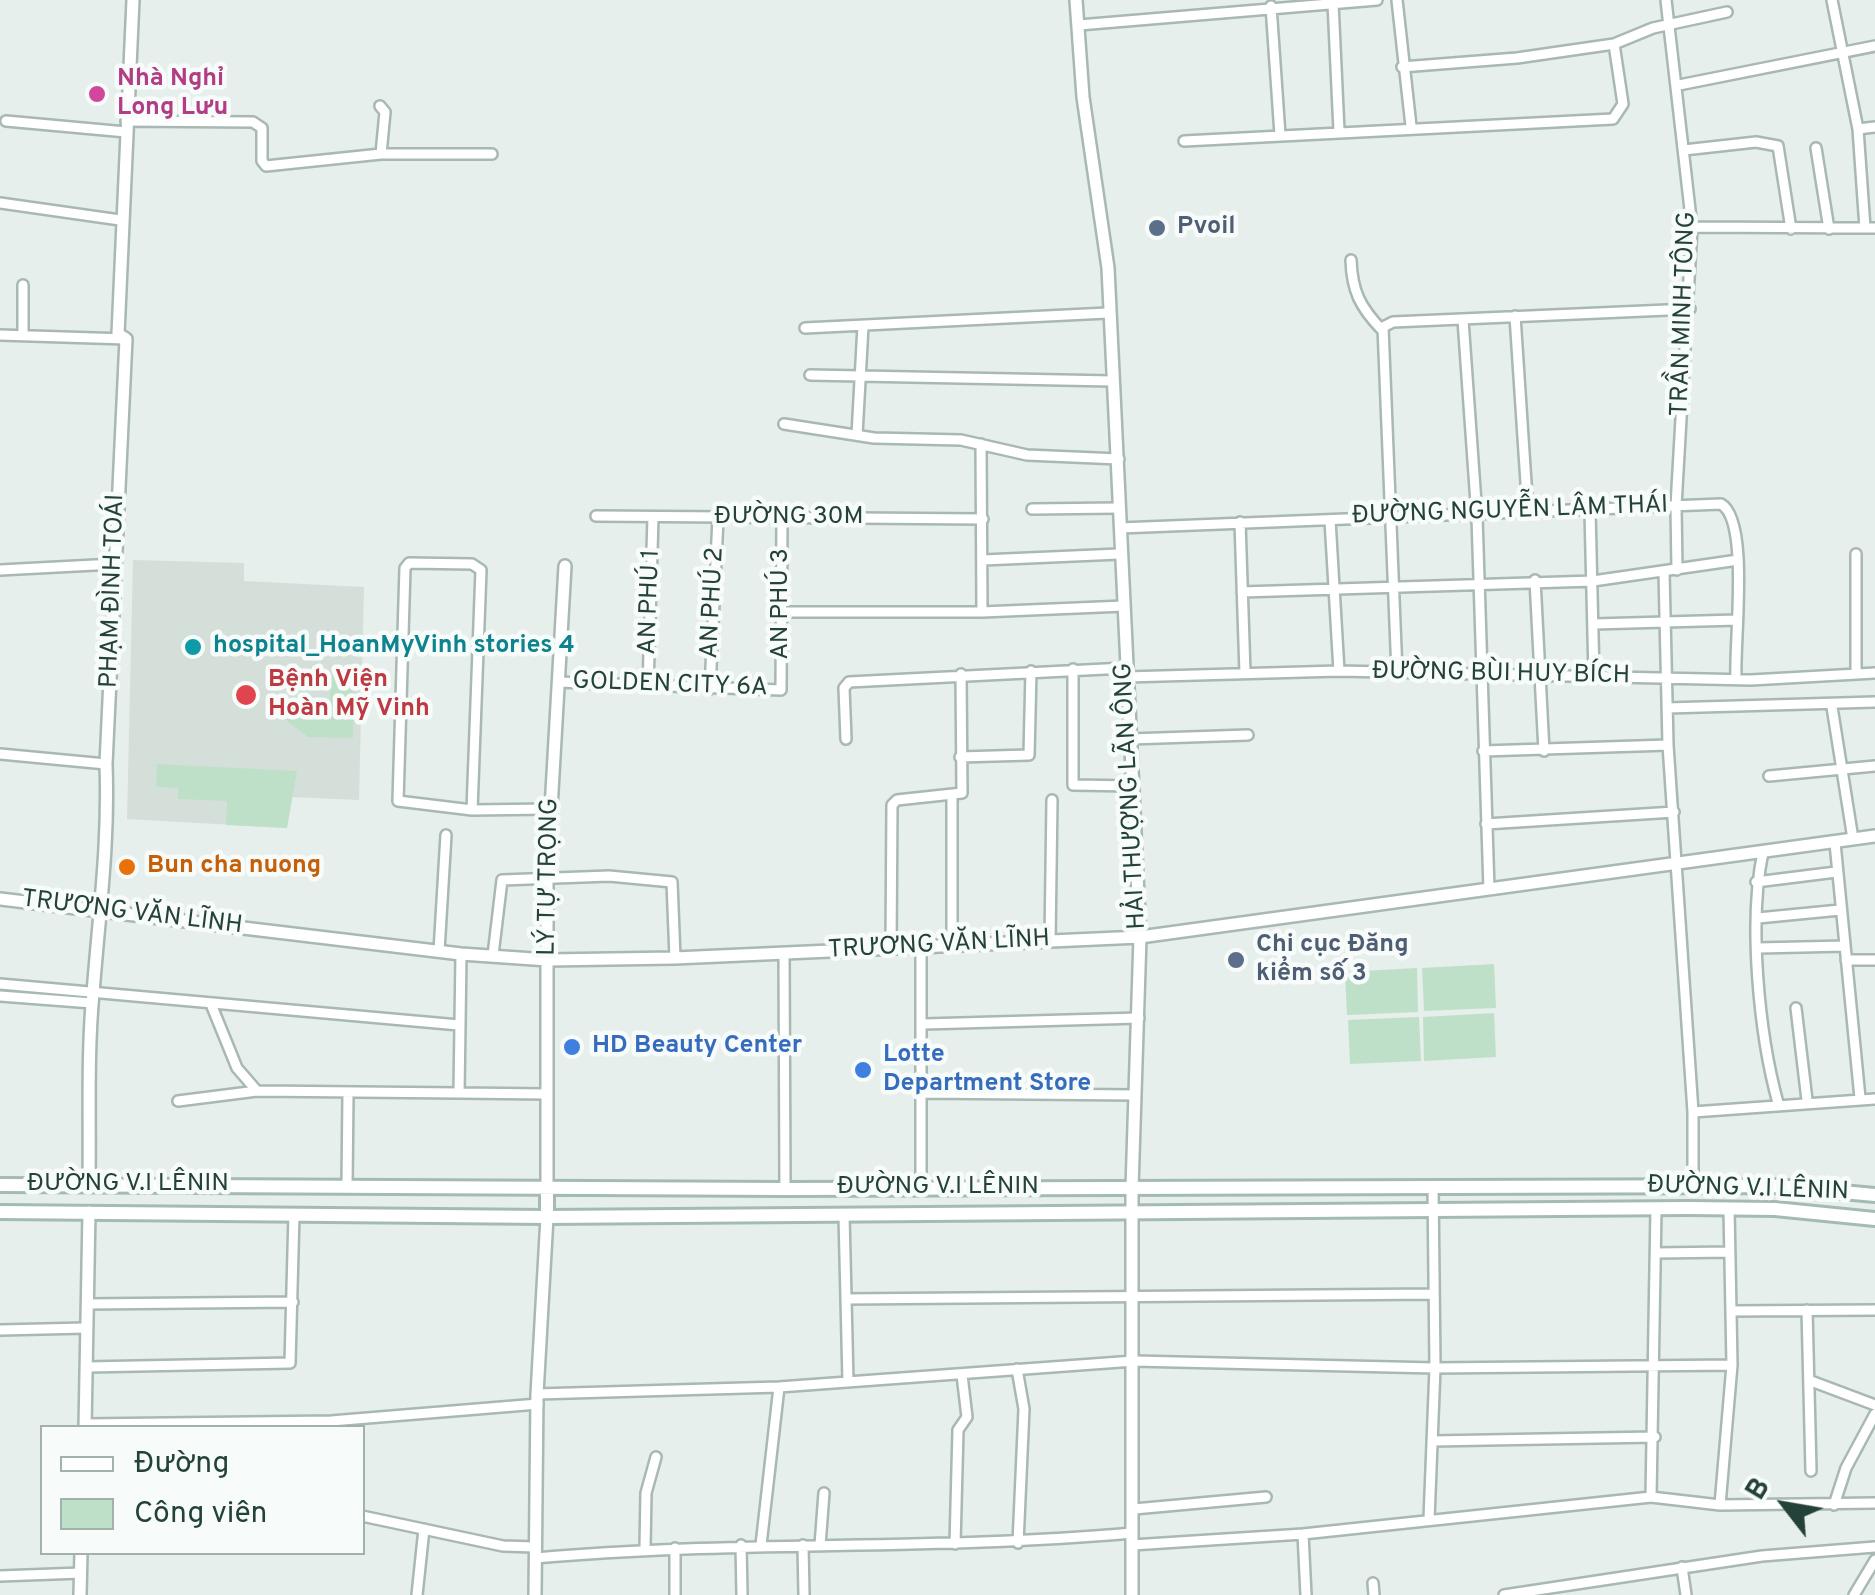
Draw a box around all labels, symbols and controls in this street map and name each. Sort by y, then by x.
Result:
place label: Nhà Nghỉ Long Lưu [117,65,228,124]
marker: Nhà Nghỉ Long Lưu [86,83,108,105]
street label: TRẦN MINH TÔNG [1666,211,1704,417]
place label: Pvoil [1177,213,1236,243]
marker: Pvoil [1146,217,1168,239]
street label: ĐƯỜNG NGUYỄN LÂM THÁI [1351,491,1669,533]
street label: PHẠM ĐÌNH TOÁI [96,493,132,689]
street label: ĐƯỜNG 30M [714,503,864,533]
street label: AN PHÚ 2 [696,546,732,660]
street label: AN PHÚ 3 [767,548,797,660]
street label: AN PHÚ 1 [634,549,668,655]
place label: hospital_HoanMyVinh stories 4 [213,632,575,662]
marker: hospital_HoanMyVinh stories 4 [182,636,204,658]
street label: ĐƯỜNG BÙI HUY BÍCH [1372,658,1630,692]
street label: HẢI THƯỢNG LÃN ÔNG [1110,662,1154,930]
place label: Bệnh Viện Hoàn Mỹ Vinh [268,666,430,725]
street label: GOLDEN CITY 6A [572,668,768,704]
marker: Bệnh Viện Hoàn Mỹ Vinh [233,682,259,708]
street label: LÝ TỰ TRỌNG [534,798,566,956]
place label: Bun cha nuong [147,852,321,882]
marker: Bun cha nuong [116,856,138,878]
street label: TRƯƠNG VĂN LĨNH [20,886,244,942]
street label: TRƯƠNG VĂN LĨNH [827,925,1051,967]
place label: Chi cục Đăng kiểm số 3 [1256,931,1409,990]
marker: Chi cục Đăng kiểm số 3 [1225,949,1247,971]
place label: HD Beauty Center [592,1032,802,1062]
marker: HD Beauty Center [561,1036,583,1058]
place label: Lotte Department Store [883,1041,1091,1100]
marker: Lotte Department Store [852,1059,874,1081]
street label: ĐƯỜNG V.I LÊNIN [27,1170,229,1200]
street label: ĐƯỜNG V.I LÊNIN [1647,1171,1849,1209]
street label: ĐƯỜNG V.I LÊNIN [837,1173,1039,1203]
legend [40,1425,365,1555]
text: Đường [134,1446,229,1483]
north arrow [1735,1455,1835,1555]
text: B [1739,1472,1780,1507]
text: Công viên [134,1496,267,1533]

